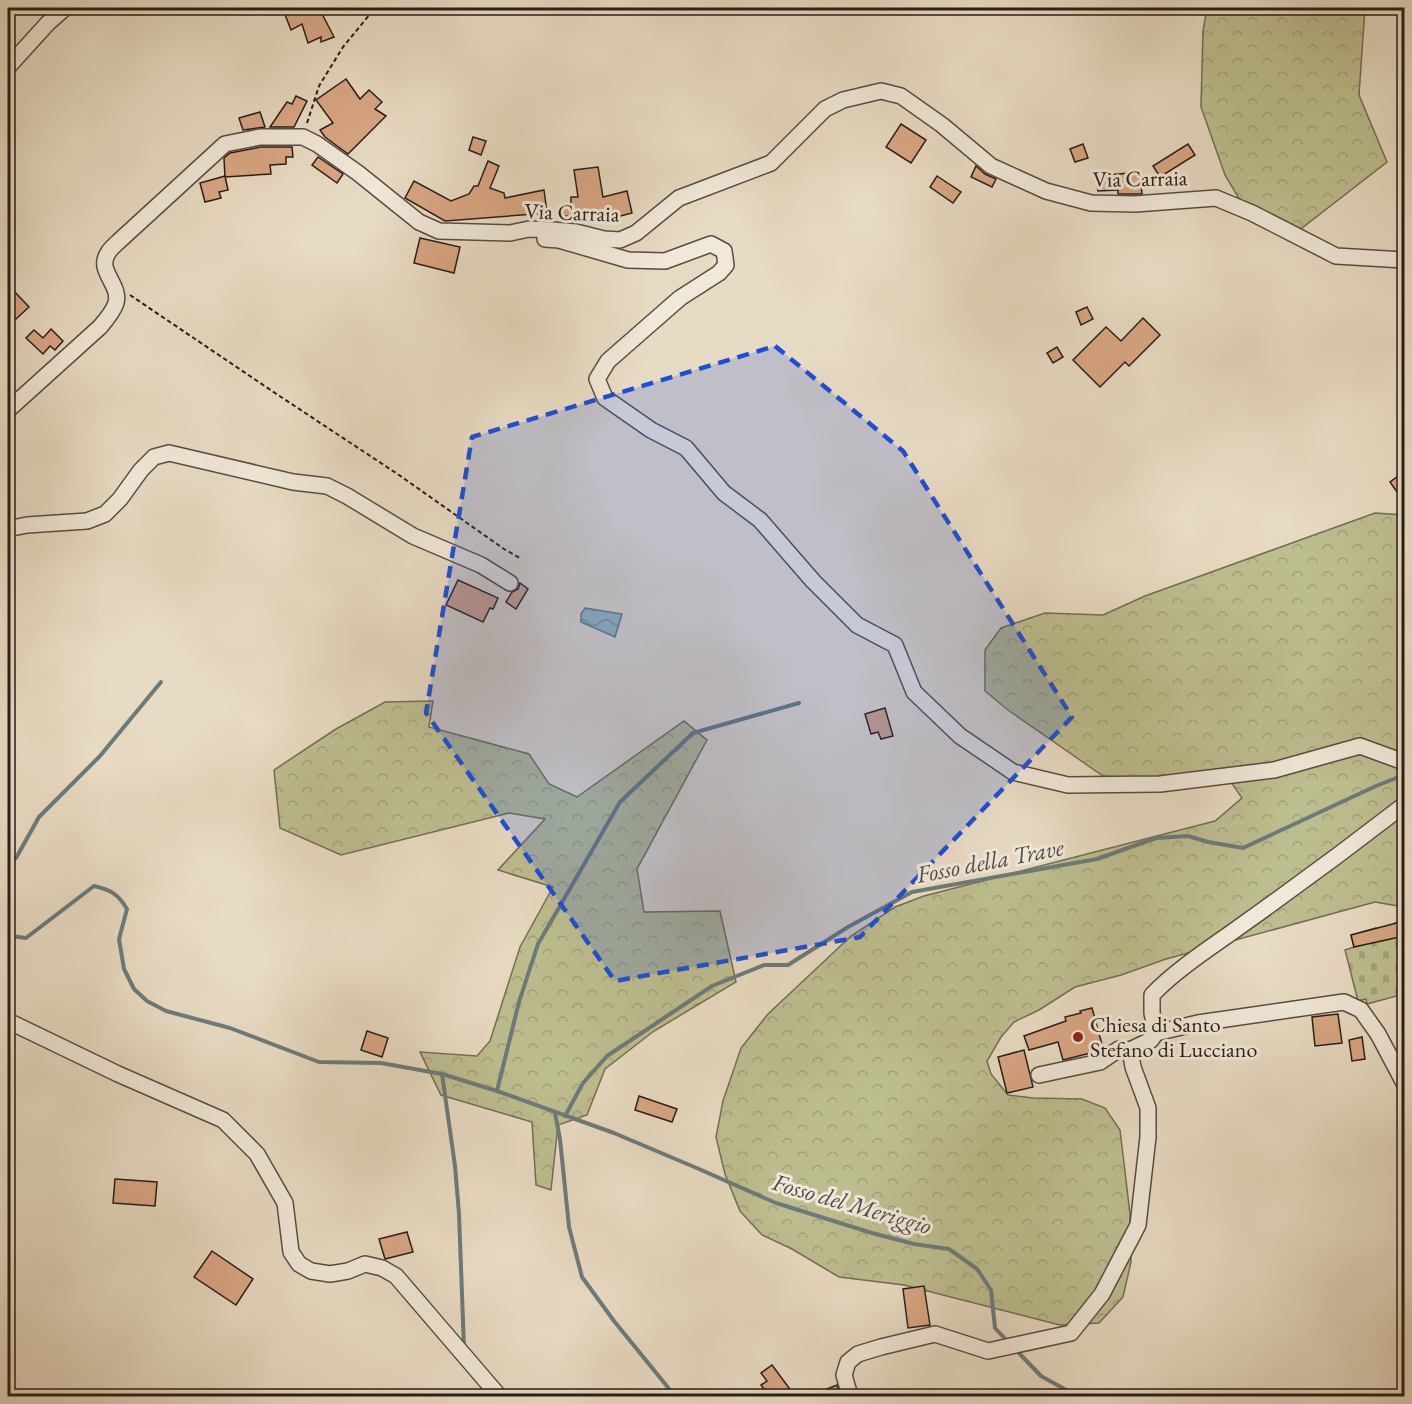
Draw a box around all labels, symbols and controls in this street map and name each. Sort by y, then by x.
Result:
street label: Via Carraia [1092,163,1188,194]
street label: Via Carraia [524,196,620,229]
water label: Fosso della Trave [913,831,1067,890]
place label: Chiesa di Santo Stefano di Lucciano [1090,1010,1257,1064]
marker: Chiesa di Santo Stefano di Lucciano [1071,1030,1085,1044]
water label: Fosso del Meriggio [768,1166,935,1241]

